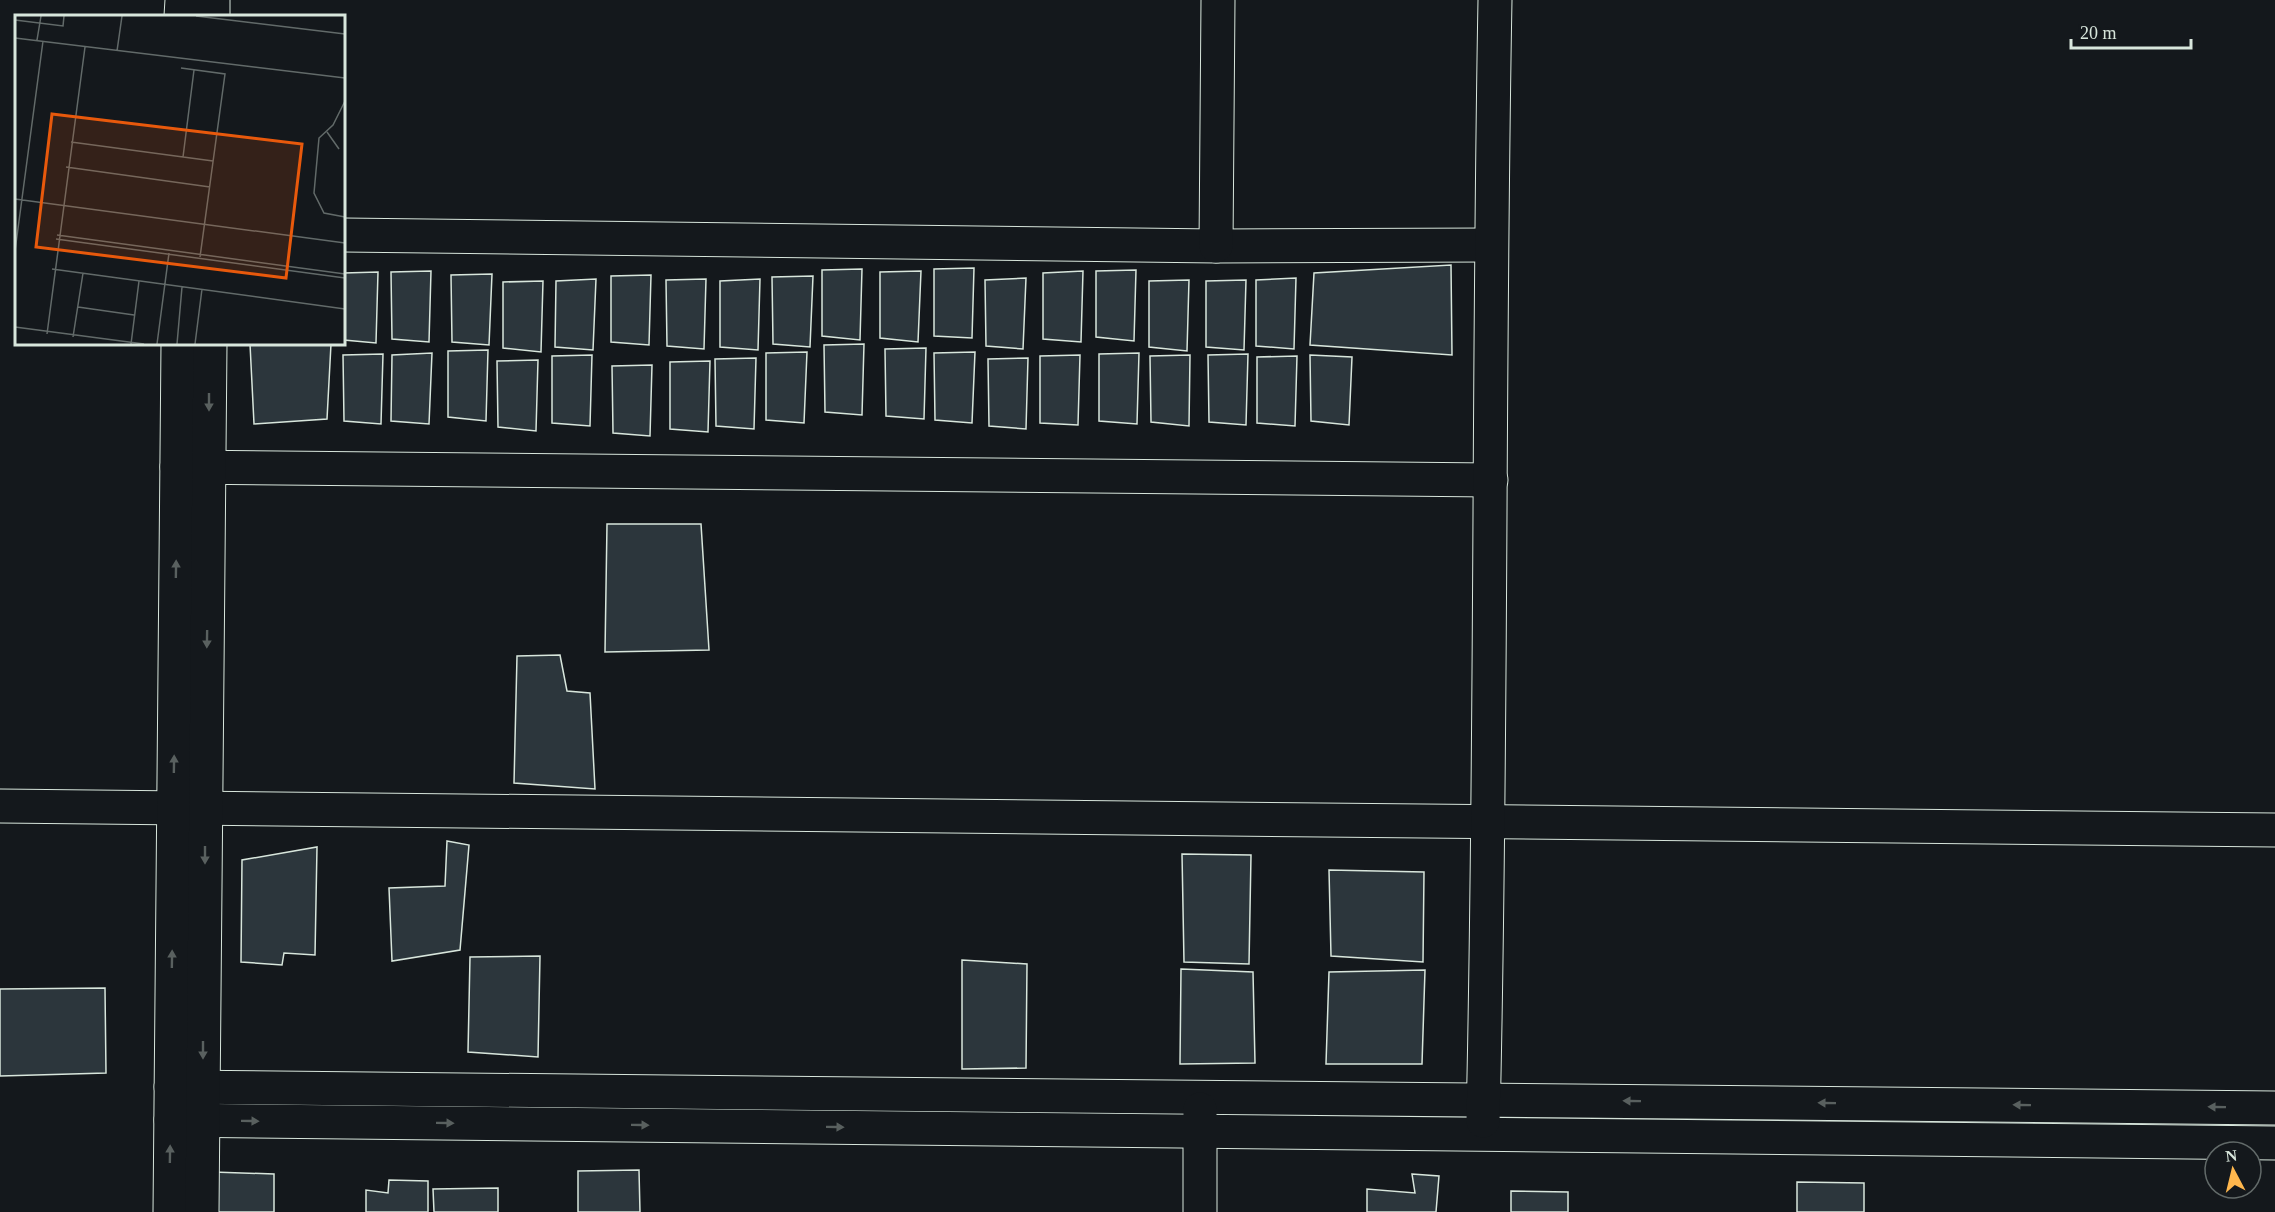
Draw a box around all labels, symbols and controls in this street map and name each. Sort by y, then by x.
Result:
scale bar [2071,12,2191,50]
inset map [15,15,345,345]
text: 20 m [2080,23,2117,43]
one-way arrow [204,392,214,411]
one-way arrow [171,559,181,578]
one-way arrow [202,629,212,648]
one-way arrow [169,754,179,773]
one-way arrow [200,845,210,864]
one-way arrow [167,949,177,968]
one-way arrow [198,1040,208,1059]
one-way arrow [1622,1096,1641,1106]
one-way arrow [1817,1098,1836,1108]
one-way arrow [2012,1100,2031,1110]
one-way arrow [2207,1102,2226,1112]
one-way arrow [241,1116,260,1126]
one-way arrow [436,1118,455,1128]
one-way arrow [631,1120,650,1130]
one-way arrow [826,1123,845,1132]
north arrow [2203,1140,2263,1200]
one-way arrow [165,1144,175,1163]
text: N [2224,1146,2238,1165]

